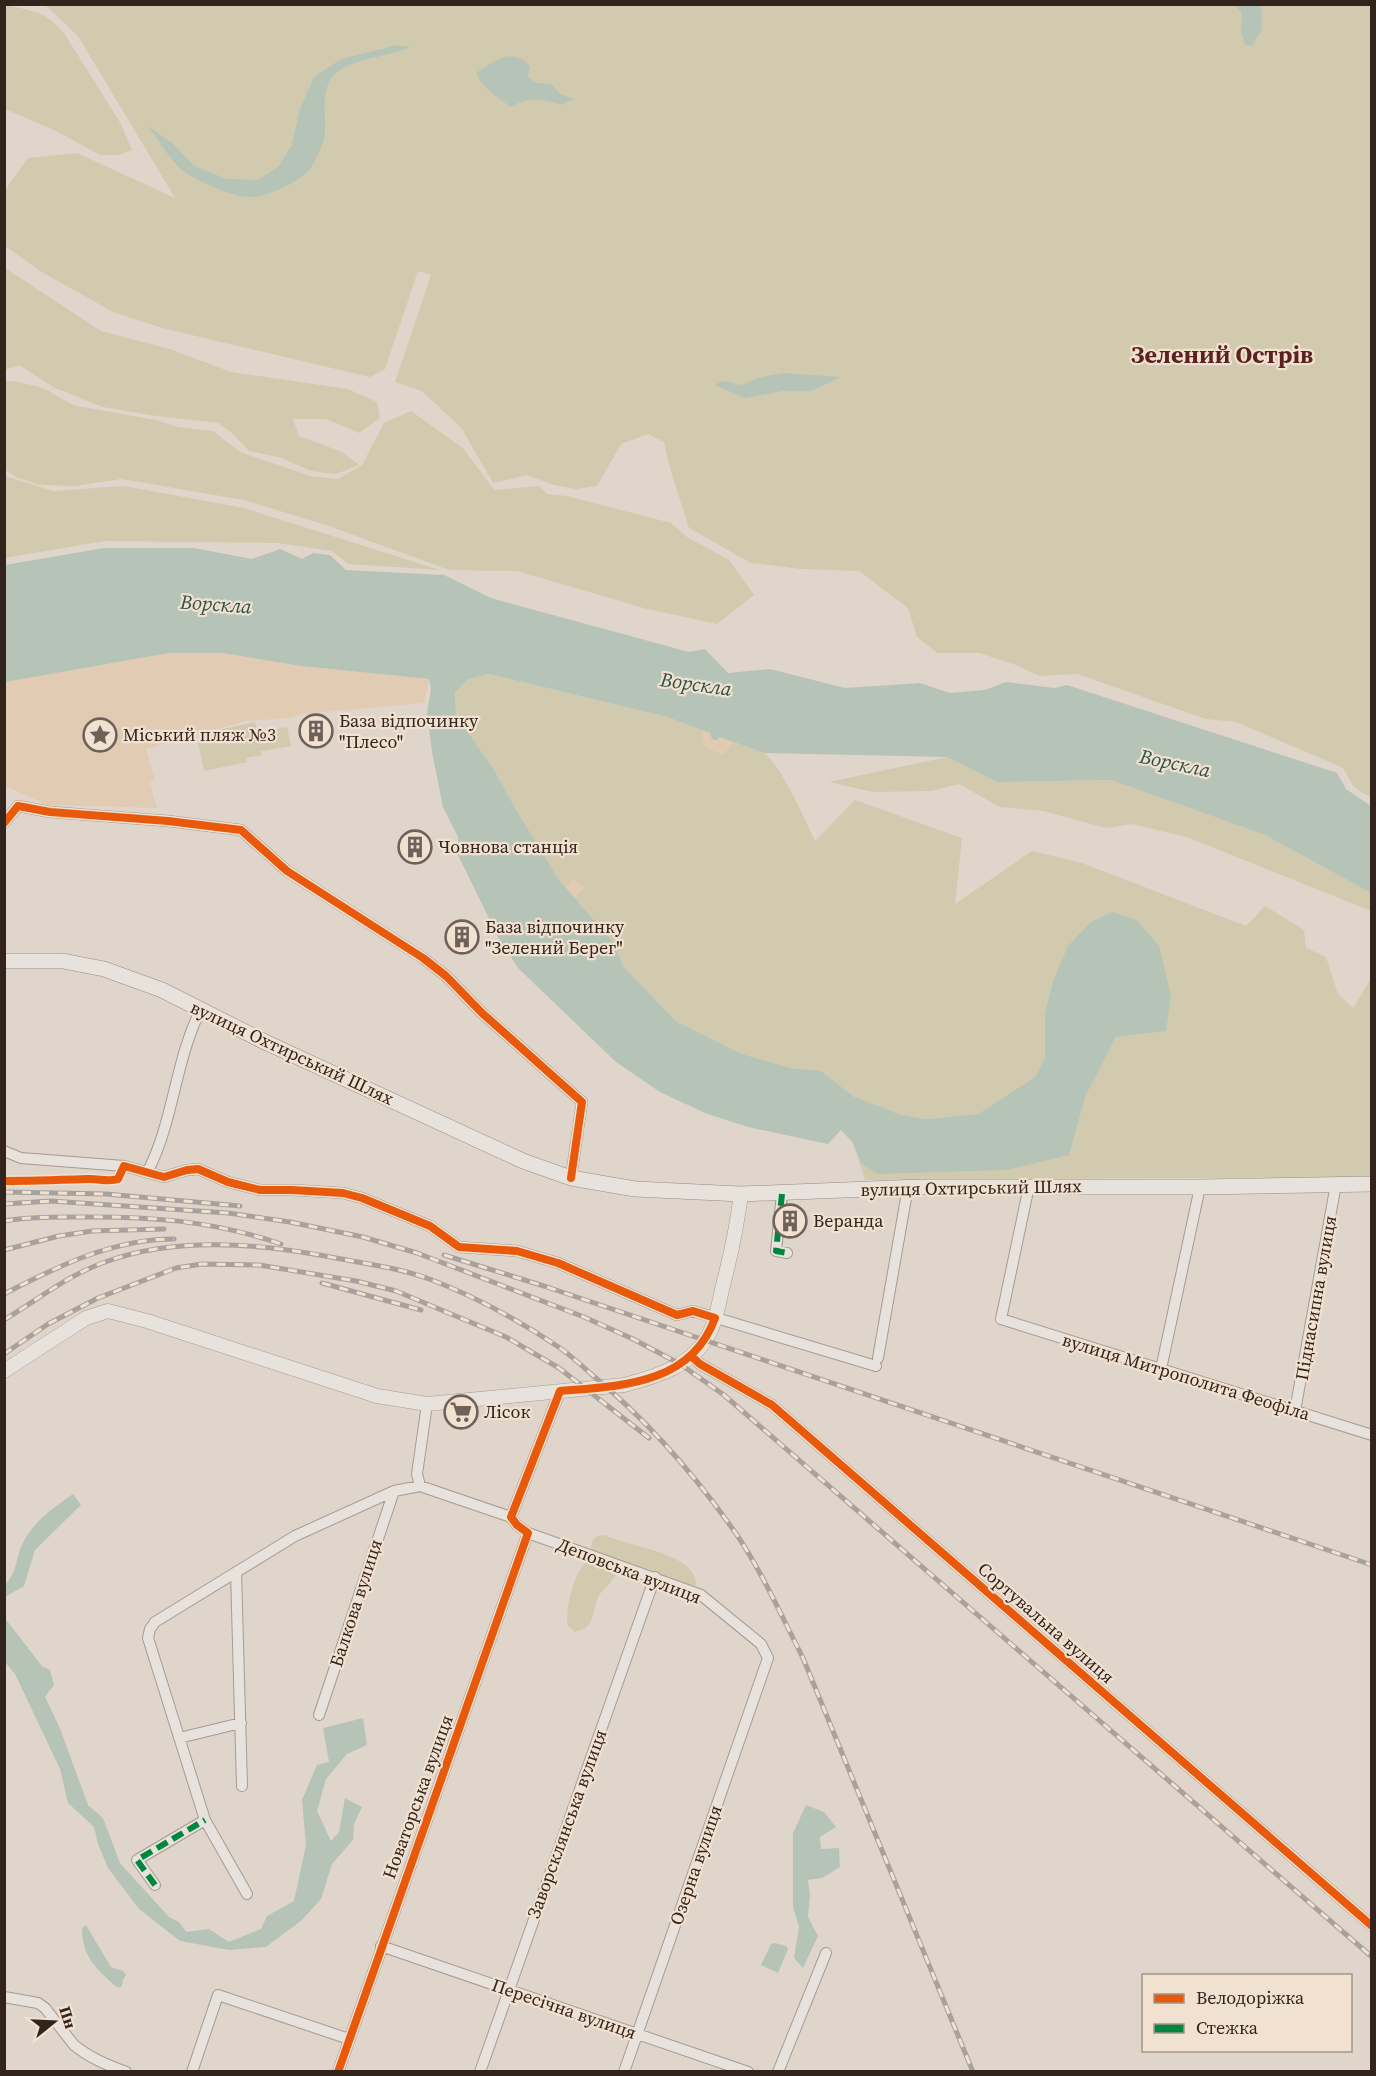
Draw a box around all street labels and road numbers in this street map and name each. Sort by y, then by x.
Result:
street label: вулиця Охтирський Шлях [187,994,398,1111]
street label: вулиця Охтирський Шлях [860,1173,1082,1202]
street label: Піднасипна вулиця [1289,1214,1342,1382]
street label: вулиця Митрополита Феофіла [1059,1327,1314,1426]
street label: Деповська вулиця [553,1531,705,1610]
street label: Балкова вулиця [323,1536,388,1670]
street label: Сортувальна вулиця [973,1556,1120,1689]
street label: Новаторська вулиця [376,1711,459,1882]
street label: Заворсклянська вулиця [521,1726,612,1922]
street label: Озерна вулиця [663,1802,728,1928]
street label: Пересічна вулиця [489,1972,640,2045]

